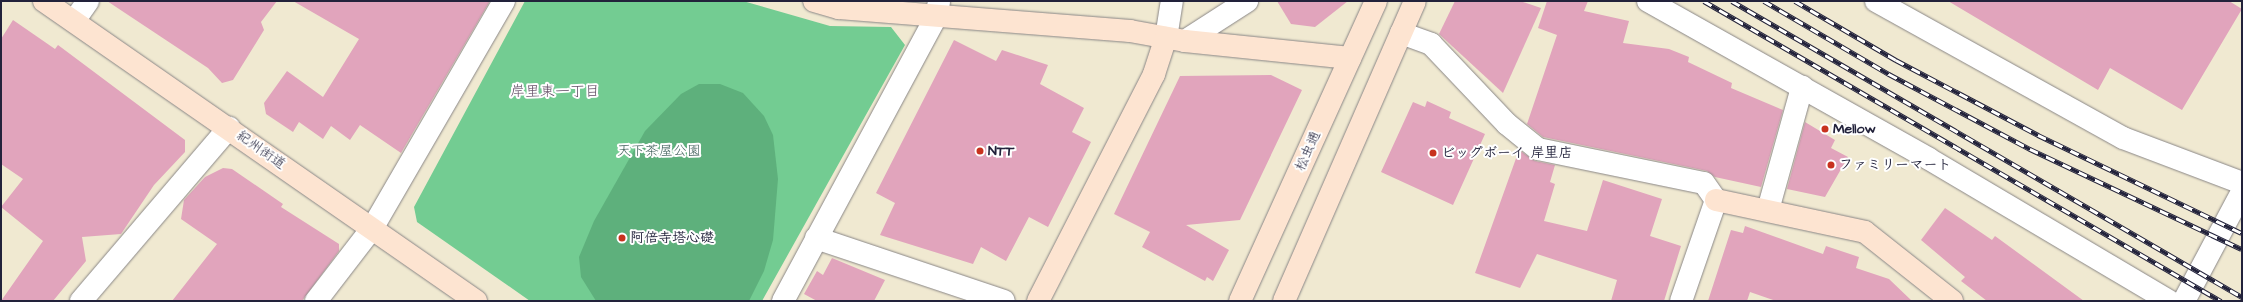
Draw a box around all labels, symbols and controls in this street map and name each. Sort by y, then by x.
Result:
district label: 岸里東一丁目 [510,83,600,101]
place label: Mellow [1833,121,1876,137]
marker: Mellow [1820,124,1830,134]
street label: 紀州街道 [233,127,289,173]
street label: 松虫通 [1292,128,1324,174]
park label: 天下茶屋公園 [617,143,701,159]
place label: NTT [988,143,1014,159]
place label: ビッグボーイ 岸里店 [1441,145,1573,161]
marker: NTT [975,146,985,156]
marker: ビッグボーイ 岸里店 [1428,148,1438,158]
place label: ファミリーマート [1839,157,1951,173]
marker: ファミリーマート [1826,160,1836,170]
place label: 阿倍寺塔心礎 [630,230,714,246]
marker: 阿倍寺塔心礎 [617,233,627,243]

